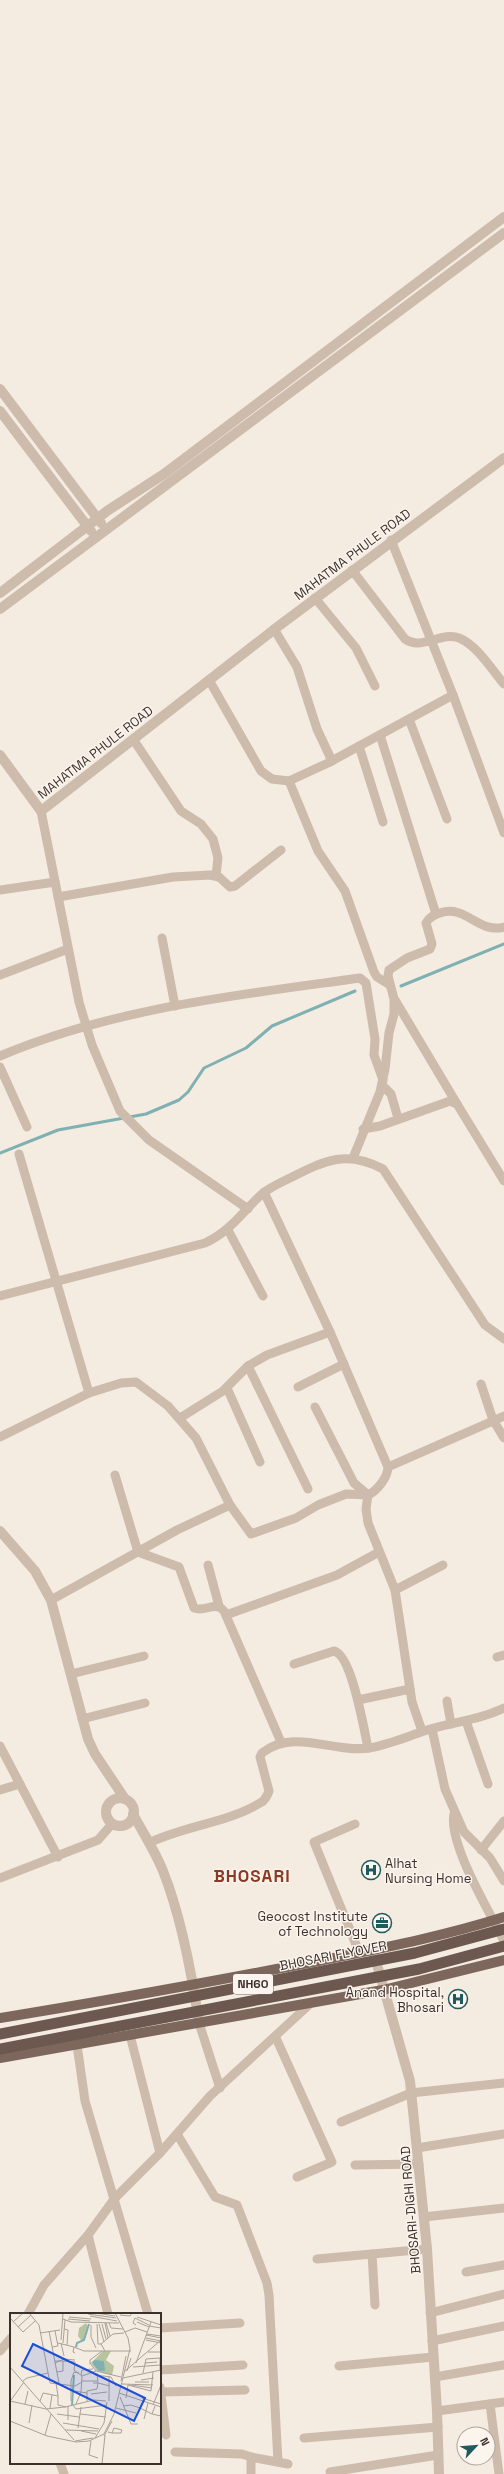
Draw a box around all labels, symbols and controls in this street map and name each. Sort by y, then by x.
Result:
street label: MAHATMA PHULE ROAD [291,505,414,604]
street label: MAHATMA PHULE ROAD [34,702,156,803]
place label: Alhat Nursing Home [385,1855,472,1887]
hospital icon: Alhat Nursing Home [360,1859,382,1881]
district label: BHOSARI [213,1865,291,1887]
place label: Geocost Institute of Technology [257,1908,368,1940]
office icon: Geocost Institute of Technology [371,1912,393,1934]
street label: BHOSARI FLYOVER [278,1937,388,1974]
road number: NH60 [233,1974,273,1994]
place label: Anand Hospital, Bhosari [346,1984,444,2016]
hospital icon: Anand Hospital, Bhosari [447,1988,469,2010]
street label: BHOSARI-DIGHI ROAD [396,2145,425,2275]
inset map [10,2313,161,2464]
north arrow [456,2426,496,2466]
text: N [477,2435,493,2448]

